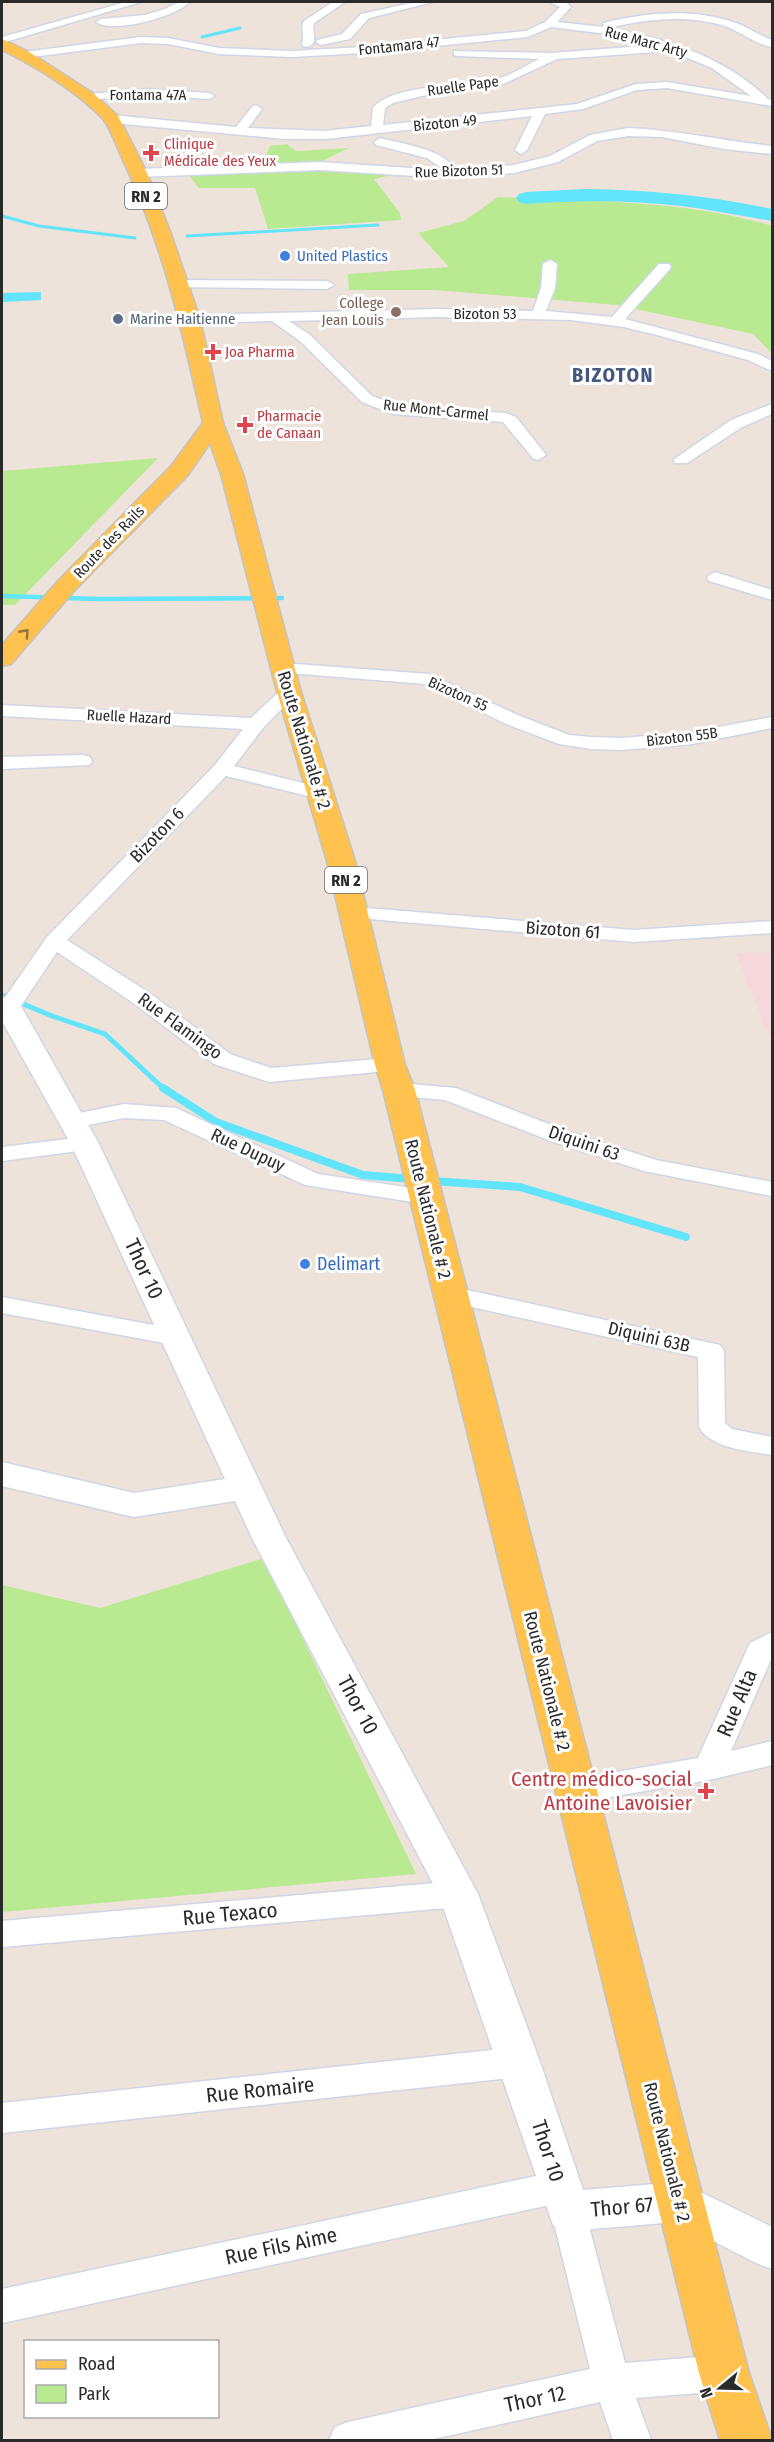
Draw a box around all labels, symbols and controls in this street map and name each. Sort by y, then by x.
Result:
street label: Rue Marc Arty [603,22,689,62]
street label: Fontamara 47 [357,33,441,59]
street label: Ruelle Pape [426,72,500,100]
street label: Fontama 47A [110,86,187,104]
street label: Bizoton 49 [412,111,478,135]
place label: Clinique Médicale des Yeux [164,135,276,170]
marker: Clinique Médicale des Yeux [142,144,160,162]
street label: Rue Bizoton 51 [414,160,504,182]
road number: RN 2 [125,183,167,209]
place label: United Plastics [297,247,388,265]
marker: United Plastics [278,249,292,263]
place label: College Jean Louis [322,294,384,329]
marker: College Jean Louis [389,305,403,319]
street label: Bizoton 53 [453,305,517,323]
place label: Marine Haitienne [130,310,235,328]
marker: Marine Haitienne [111,312,125,326]
place label: Joa Pharma [225,343,295,361]
marker: Joa Pharma [206,345,220,359]
district label: BIZOTON [572,363,654,387]
street label: Rue Mont-Carmel [382,395,490,425]
place label: Pharmacie de Canaan [257,407,322,442]
marker: Pharmacie de Canaan [238,418,252,432]
street label: Route des Rails [70,502,148,582]
one-way arrow [18,629,29,640]
street label: Route Nationale # 2 [273,668,335,812]
street label: Bizoton 55 [425,673,491,715]
street label: Ruelle Hazard [86,706,172,728]
street label: Bizoton 55B [645,724,719,750]
street label: Bizoton 6 [125,803,189,867]
road number: RN 2 [325,867,367,893]
street label: Bizoton 61 [525,916,601,944]
street label: Rue Flamingo [133,988,227,1064]
street label: Diquini 63 [546,1121,622,1165]
street label: Rue Dupuy [207,1123,289,1177]
street label: Route Nationale # 2 [400,1137,456,1281]
street label: Thor 10 [119,1235,169,1303]
place label: Delimart [317,1253,381,1275]
marker: Delimart [298,1257,312,1271]
street label: Diquini 63B [606,1317,692,1357]
street label: Route Nationale # 2 [519,1609,575,1753]
street label: Rue Alta [711,1665,763,1741]
street label: Thor 10 [332,1671,384,1739]
place label: Centre médico-social Antoine Lavoisier [511,1766,693,1816]
marker: Centre médico-social Antoine Lavoisier [697,1782,715,1800]
street label: Rue Texaco [181,1897,279,1931]
street label: Rue Romaire [205,2071,315,2109]
street label: Route Nationale # 2 [639,2080,695,2224]
street label: Thor 10 [526,2117,570,2185]
street label: Thor 67 [590,2191,654,2223]
street label: Rue Fils Aime [223,2221,339,2271]
legend [24,2340,219,2418]
text: Road [78,2353,115,2375]
north arrow [690,2358,750,2418]
street label: Thor 12 [502,2380,568,2418]
text: Park [78,2383,111,2405]
text: N [696,2385,717,2400]

